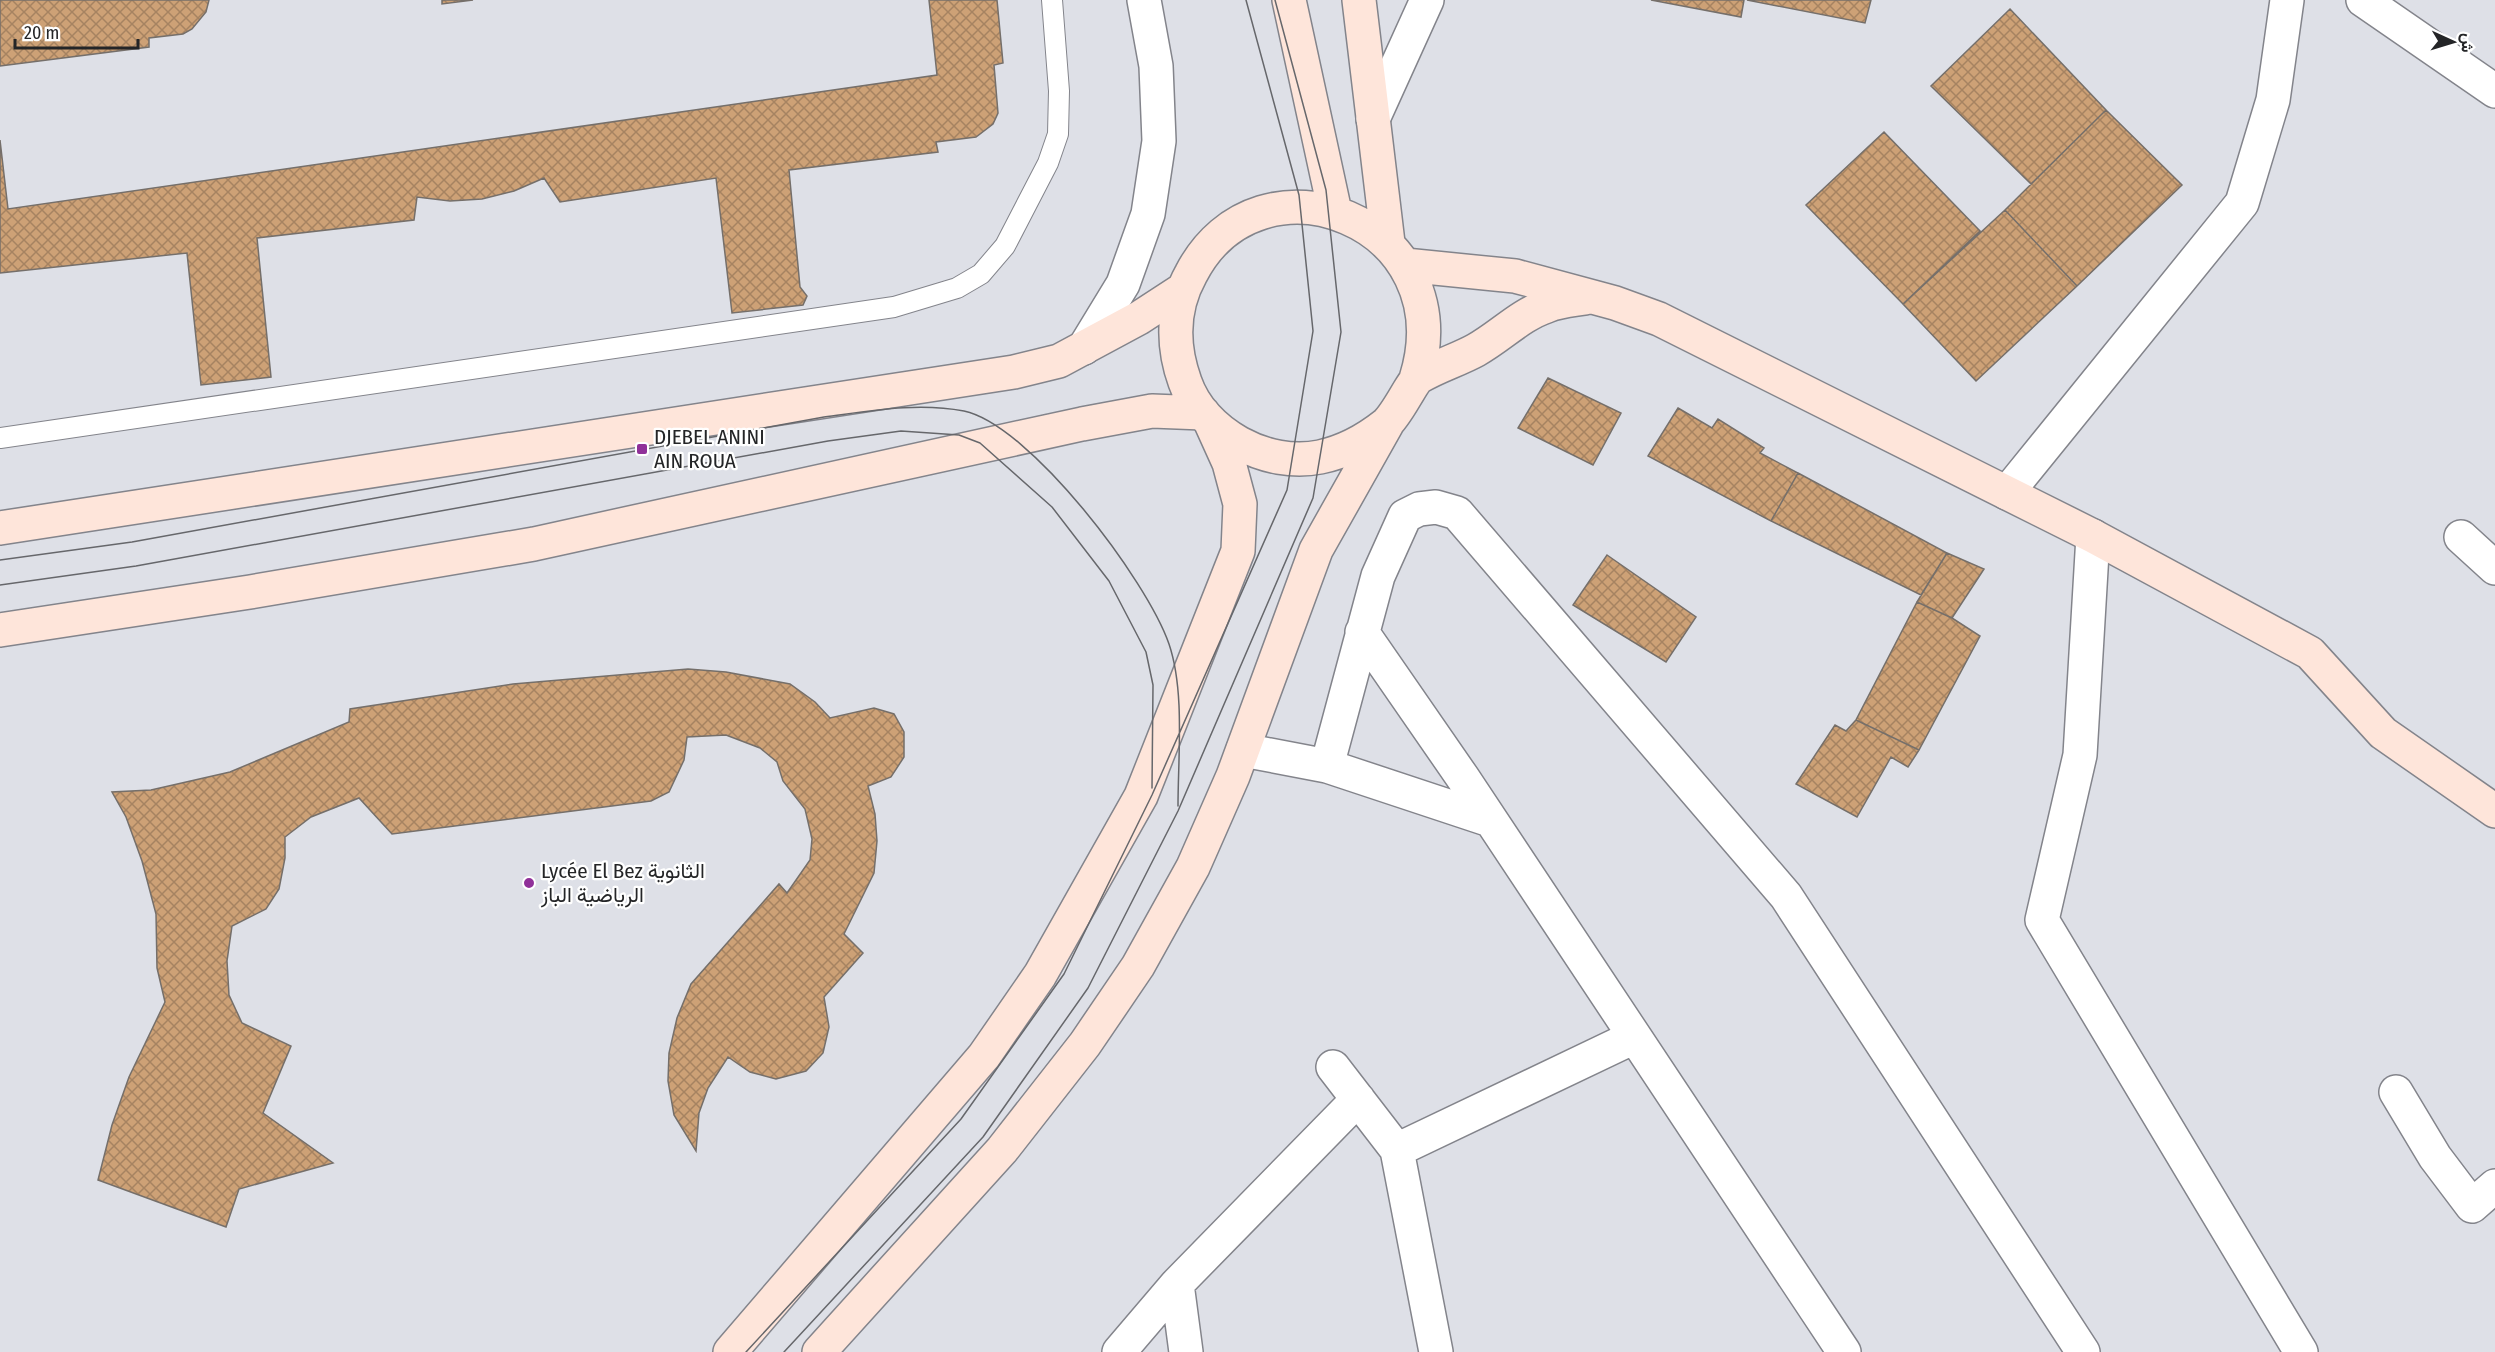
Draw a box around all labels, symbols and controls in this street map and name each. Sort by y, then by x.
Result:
scale bar [15,12,138,50]
north arrow [2423,12,2483,72]
text: 20 m [24,22,59,44]
text: ش [2457,33,2478,53]
place label: DJEBEL ANINI AIN ROUA [654,424,765,474]
marker: DJEBEL ANINI AIN ROUA [635,442,649,456]
place label: Lycée El Bez الثانوية الرياضية الباز [540,858,705,908]
marker: Lycée El Bez الثانوية الرياضية الباز [522,876,536,890]

